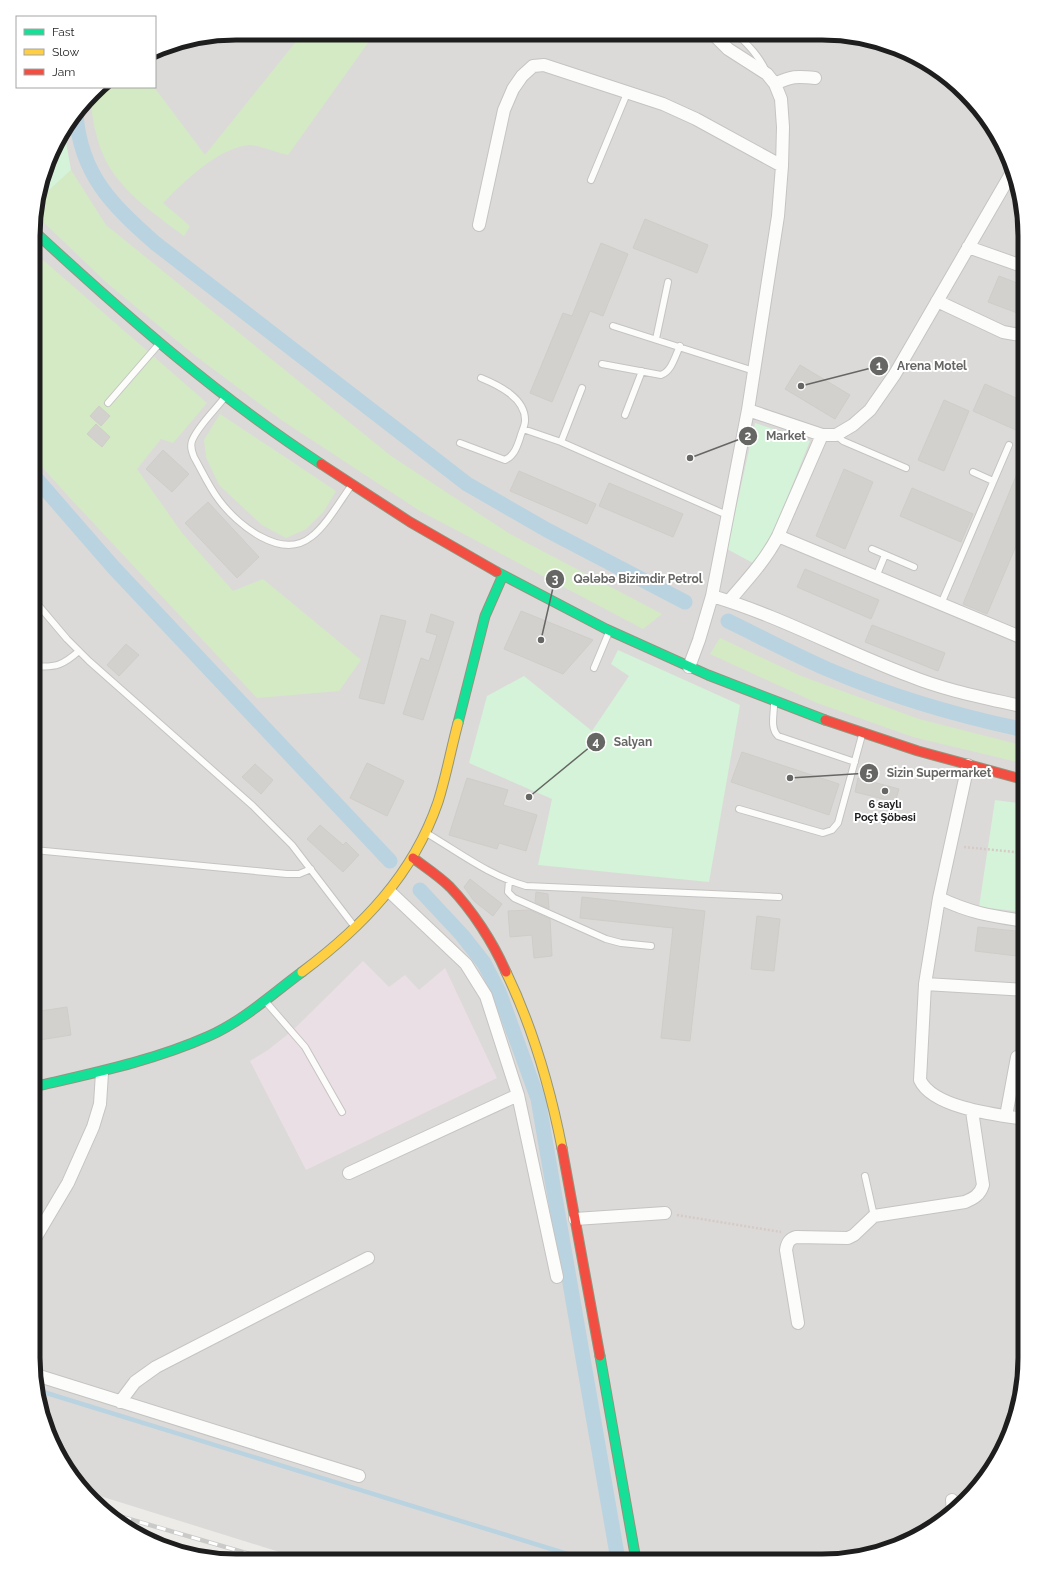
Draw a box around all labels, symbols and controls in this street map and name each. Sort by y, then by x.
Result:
legend [16,16,156,88]
text: Fast [52,25,75,39]
text: Slow [52,45,79,59]
text: Jam [52,65,75,79]
callout: Arena Motel [869,354,975,378]
text: 1 [876,359,882,373]
text: Arena Motel [897,359,967,373]
callout: Market [738,424,813,448]
text: 2 [745,429,752,443]
text: Market [766,429,806,443]
callout: Qələbə Bizimdir Petrol [545,567,711,591]
text: 3 [552,572,559,586]
text: Qələbə Bizimdir Petrol [573,572,703,586]
callout: Salyan [586,730,660,754]
text: 4 [593,735,600,749]
text: Salyan [614,735,652,749]
callout: Sizin Supermarket [859,761,999,785]
text: 5 [866,766,873,780]
text: Sizin Supermarket [887,766,992,780]
marker: 6 saylı Poçt Şöbəsi [880,786,890,796]
place label: 6 saylı Poçt Şöbəsi [854,798,916,824]

